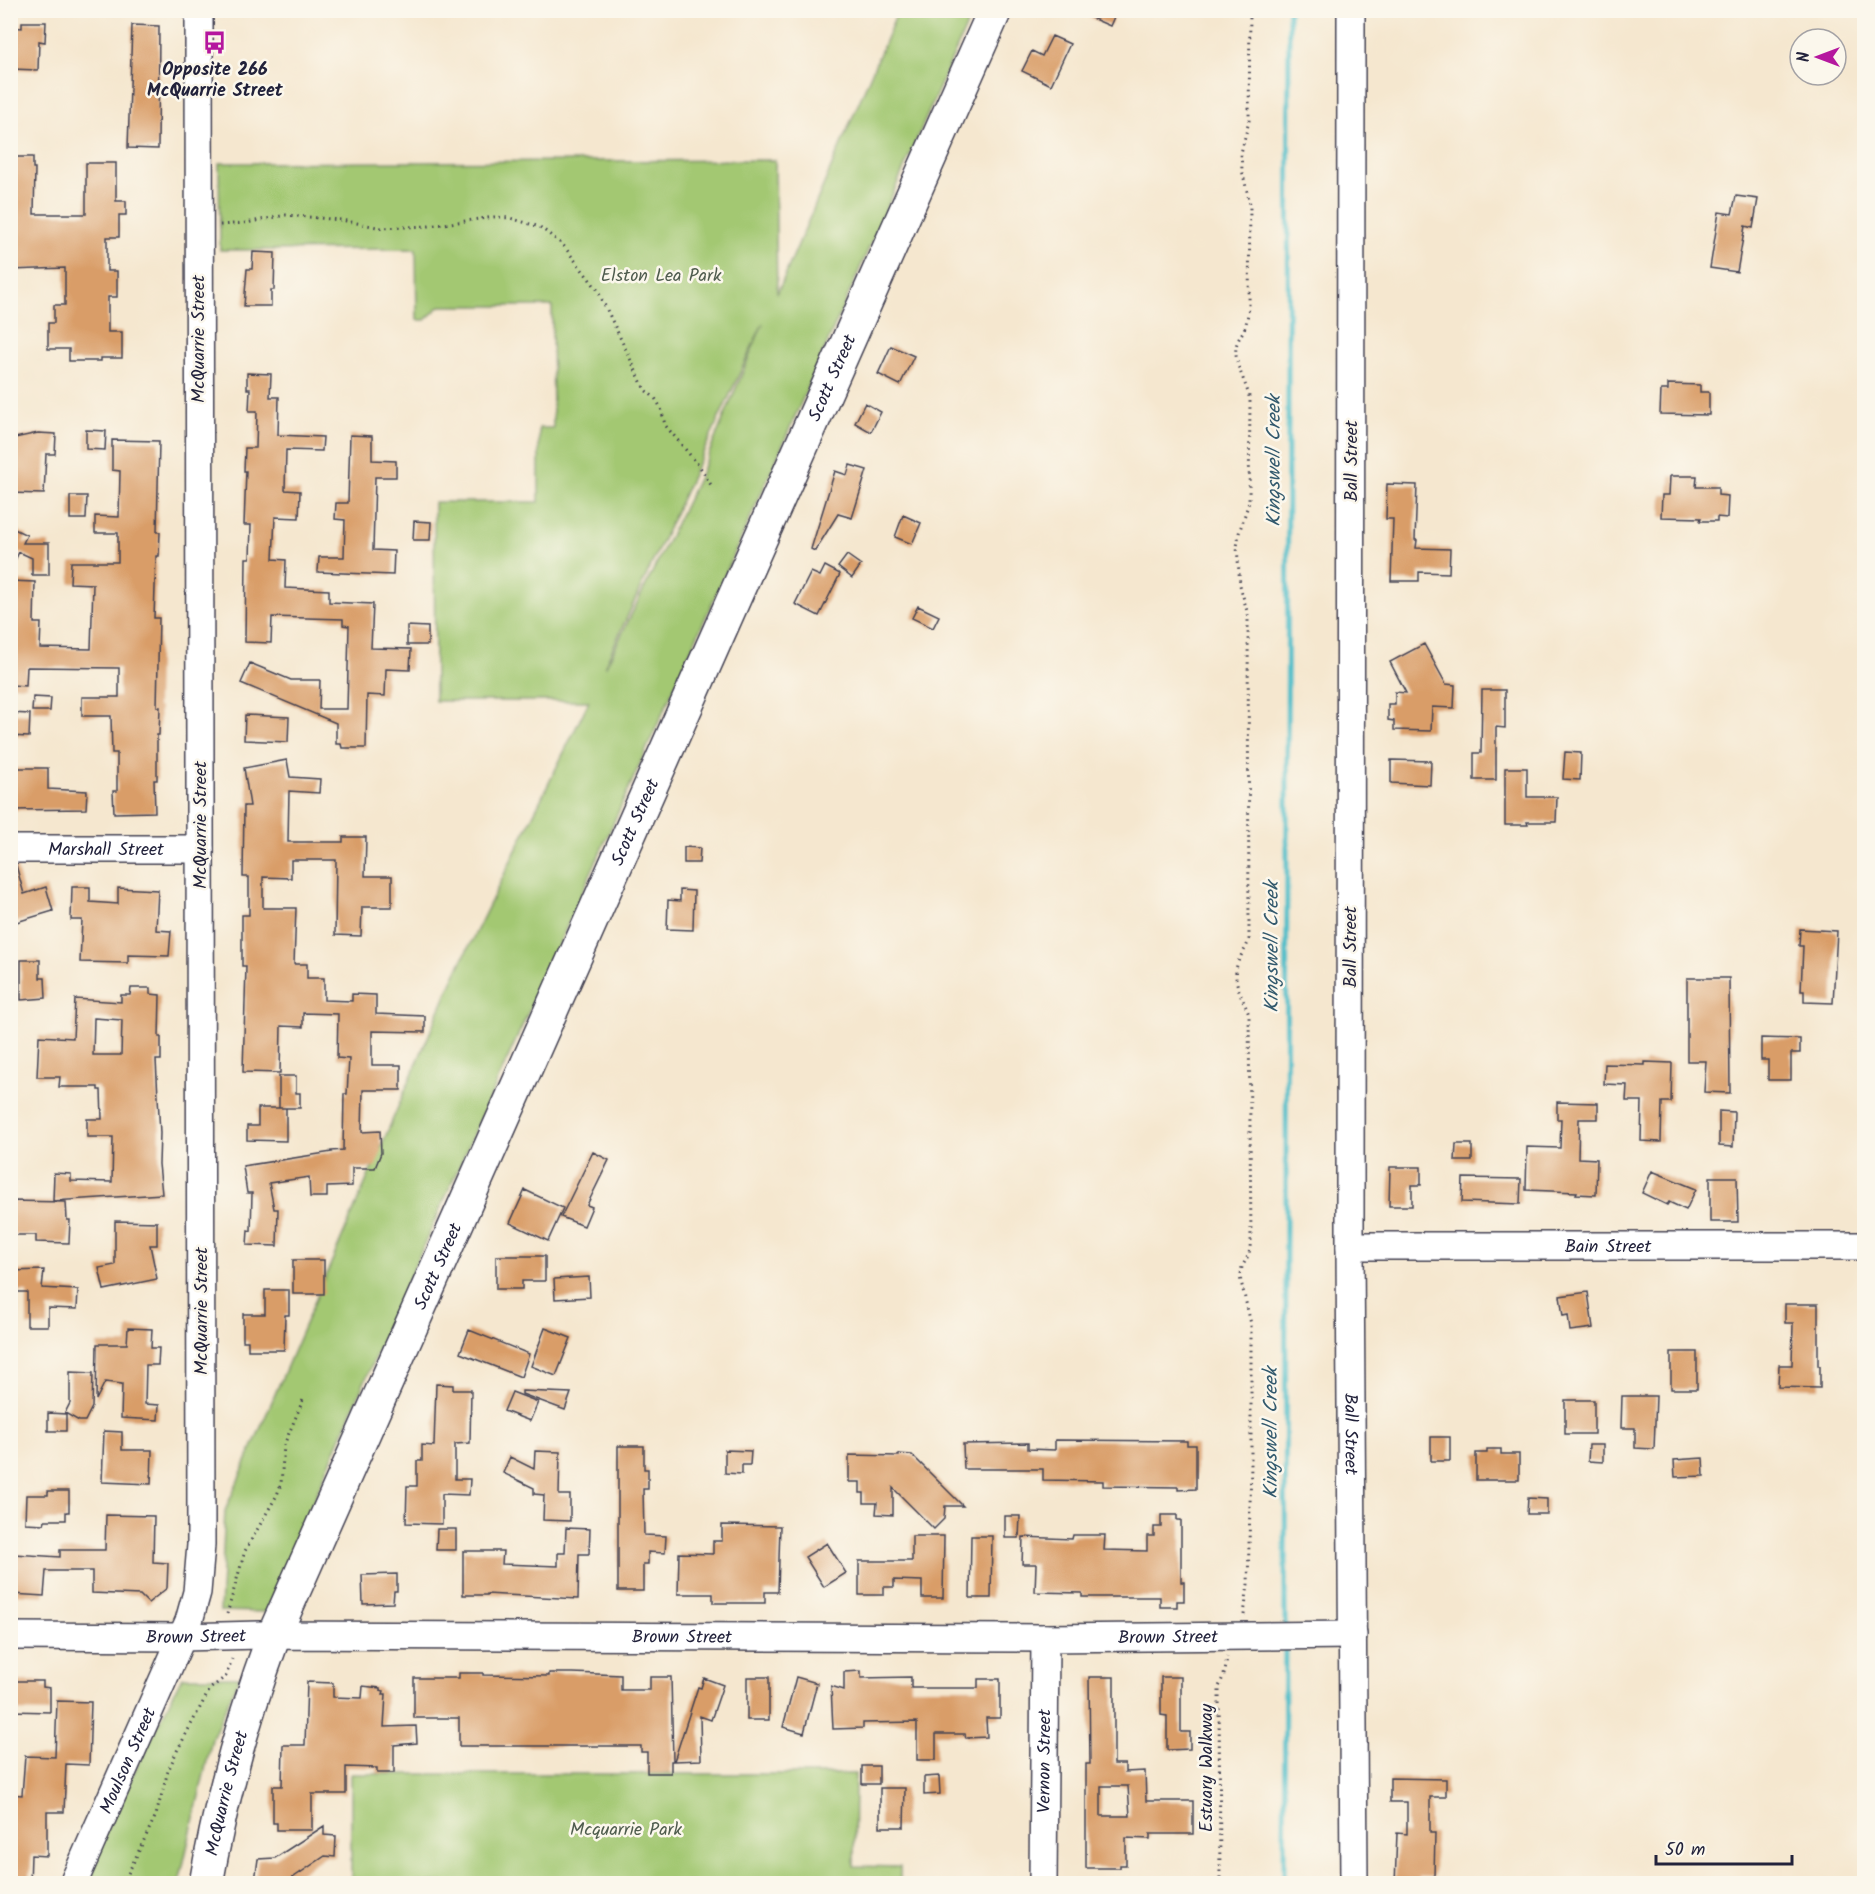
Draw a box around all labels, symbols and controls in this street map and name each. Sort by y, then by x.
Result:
north arrow [1788,27,1848,87]
bus stop icon: Opposite 266 McQuarrie Street [202,30,228,56]
text: N [1792,52,1817,62]
place label: Opposite 266 McQuarrie Street [147,56,284,106]
park label: Elston Lea Park [601,262,722,291]
street label: McQuarrie Street [185,274,214,403]
street label: Scott Street [801,329,866,426]
water label: Kingswell Creek [1259,393,1291,527]
street label: Ball Street [1338,419,1367,502]
street label: McQuarrie Street [187,760,216,889]
street label: Scott Street [604,773,669,871]
street label: Marshall Street [48,836,165,865]
water label: Kingswell Creek [1257,879,1289,1013]
street label: Ball Street [1337,905,1366,988]
street label: Scott Street [407,1218,471,1315]
street label: Bain Street [1565,1233,1652,1262]
street label: McQuarrie Street [188,1246,217,1375]
water label: Kingswell Creek [1256,1365,1288,1499]
street label: Ball Street [1335,1393,1364,1476]
street label: Brown Street [146,1622,248,1653]
street label: Brown Street [632,1623,733,1653]
street label: Brown Street [1118,1623,1219,1653]
street label: Moulson Street [93,1702,165,1819]
street label: Estuary Walkway [1193,1703,1222,1832]
street label: Vernon Street [1031,1708,1060,1813]
street label: McQuarrie Street [199,1727,258,1859]
park label: Mcquarrie Park [570,1816,683,1845]
scale bar [1656,1828,1792,1866]
text: 50 m [1665,1836,1705,1865]

